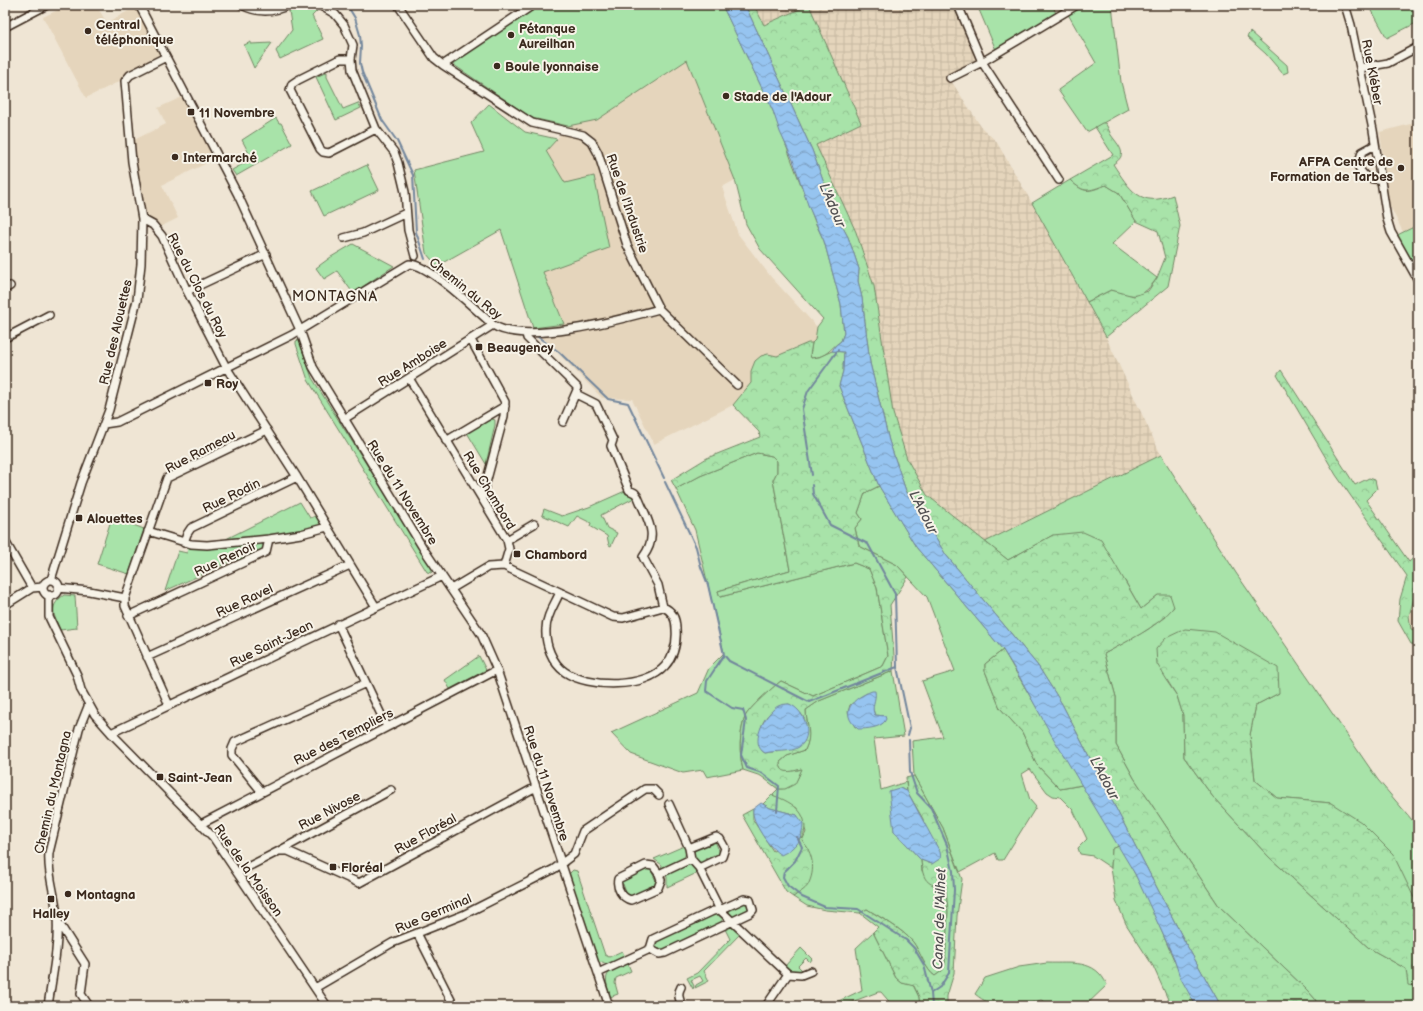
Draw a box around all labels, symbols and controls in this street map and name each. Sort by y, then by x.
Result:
place label: Central téléphonique [95,17,174,48]
place label: Pétanque Aureilhan [518,21,576,52]
marker: Central téléphonique [83,26,93,36]
marker: Pétanque Aureilhan [506,30,516,40]
street label: Rue Kléber [1358,38,1386,107]
place label: Boule lyonnaise [505,59,599,75]
marker: Boule lyonnaise [492,61,502,71]
place label: Stade de l'Adour [734,89,832,105]
marker: Stade de l'Adour [721,91,731,101]
place label: 11 Novembre [199,105,275,121]
marker: 11 Novembre [186,107,196,117]
place label: Intermarché [183,150,257,166]
marker: Intermarché [170,152,180,162]
street label: Rue de l'Industrie [603,152,652,255]
place label: AFPA Centre de Formation de Tarbes [1270,154,1394,185]
marker: AFPA Centre de Formation de Tarbes [1396,163,1406,173]
water label: L'Adour [816,180,850,231]
street label: Rue du Clos du Roy [164,230,231,341]
street label: Chemin du Roy [426,254,505,323]
street label: Rue des Alouettes [96,278,136,386]
district label: MONTAGNA [292,288,378,305]
street label: Rue Amboise [375,335,450,390]
place label: Beaugency [487,340,554,356]
marker: Beaugency [474,342,484,352]
place label: Roy [216,376,238,392]
marker: Roy [203,378,213,388]
street label: Rue Rameau [163,427,238,477]
street label: Rue du 11 Novembre [363,437,441,548]
street label: Rue Chambord [459,448,519,533]
street label: Rue Rodin [200,475,263,517]
water label: L'Adour [905,488,942,538]
place label: Alouettes [86,511,143,527]
marker: Alouettes [74,513,84,523]
street label: Rue Renoir [192,537,259,580]
place label: Chambord [525,547,587,563]
marker: Chambord [512,549,522,559]
street label: Rue Ravel [213,581,276,621]
street label: Rue Saint-Jean [227,617,316,671]
street label: Rue des Templiers [291,705,396,769]
street label: Rue du 11 Novembre [520,723,572,843]
street label: Chemin du Montagna [31,729,75,855]
water label: L'Adour [1086,754,1123,804]
place label: Saint-Jean [168,770,232,786]
marker: Saint-Jean [155,772,165,782]
street label: Rue Nivose [296,788,363,834]
street label: Rue Floréal [392,810,459,857]
street label: Rue de la Moisson [210,821,286,920]
place label: Floréal [341,860,383,876]
marker: Floréal [328,862,338,872]
water label: Canal de l'Ailhet [929,868,950,970]
place label: Montagna [76,887,136,903]
marker: Montagna [63,889,73,899]
street label: Rue Germinal [393,891,474,937]
marker: Halley [46,894,56,904]
place label: Halley [32,906,70,922]

